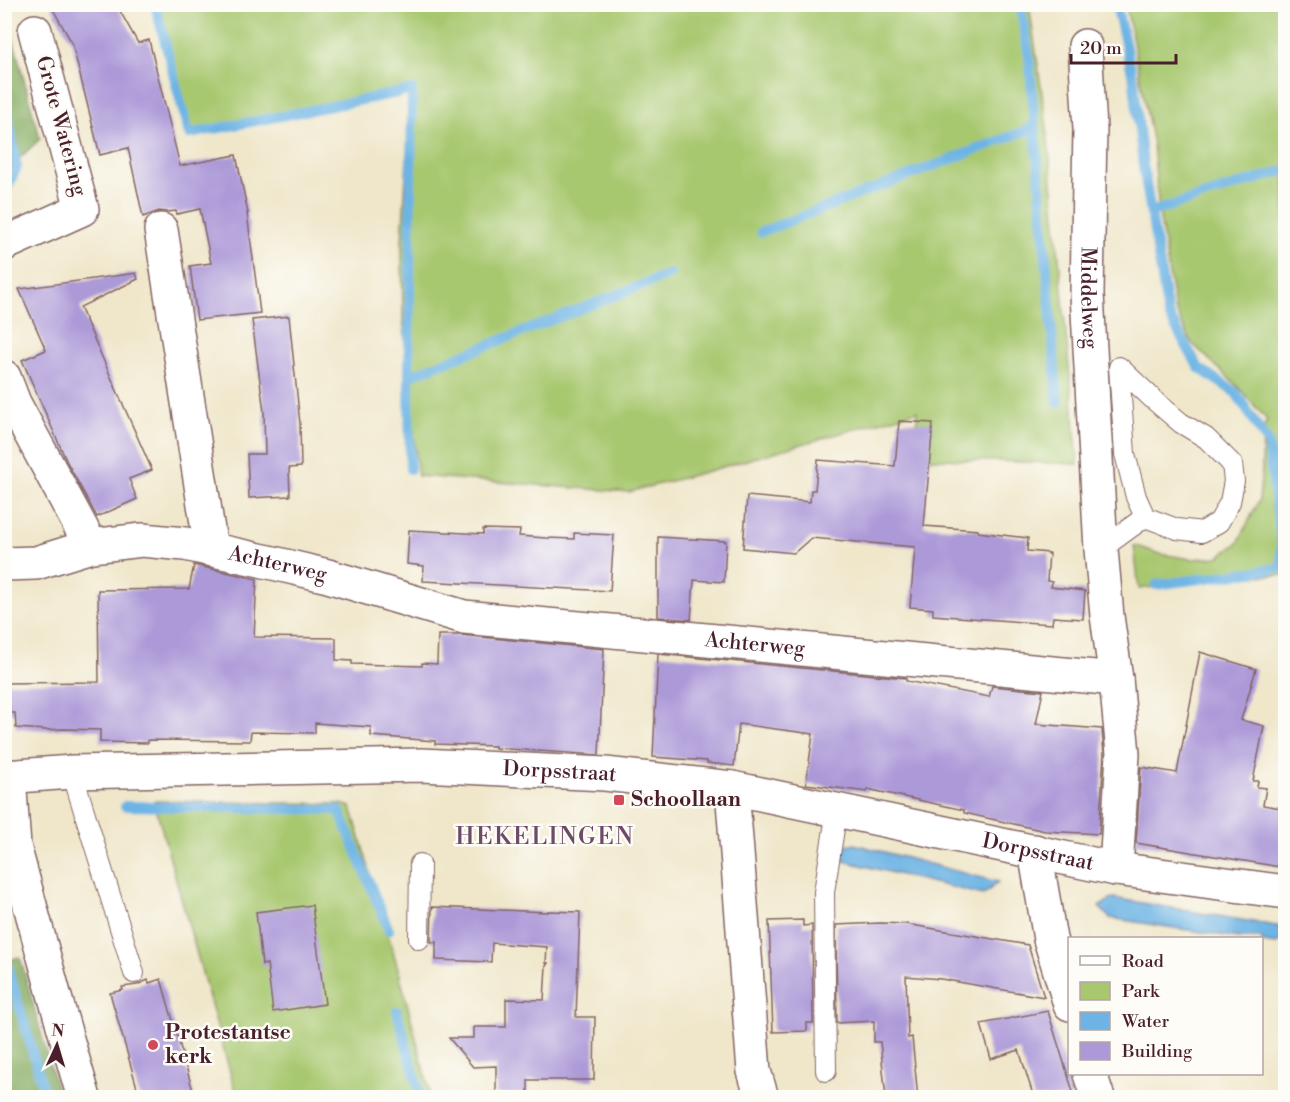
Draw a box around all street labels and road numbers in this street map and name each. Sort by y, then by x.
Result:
street label: Grote Watering [30,53,92,199]
street label: Middelweg [1074,247,1103,350]
street label: Achterweg [225,540,330,588]
street label: Achterweg [703,627,806,662]
street label: Dorpsstraat [502,756,618,788]
street label: Dorpsstraat [980,828,1097,877]

